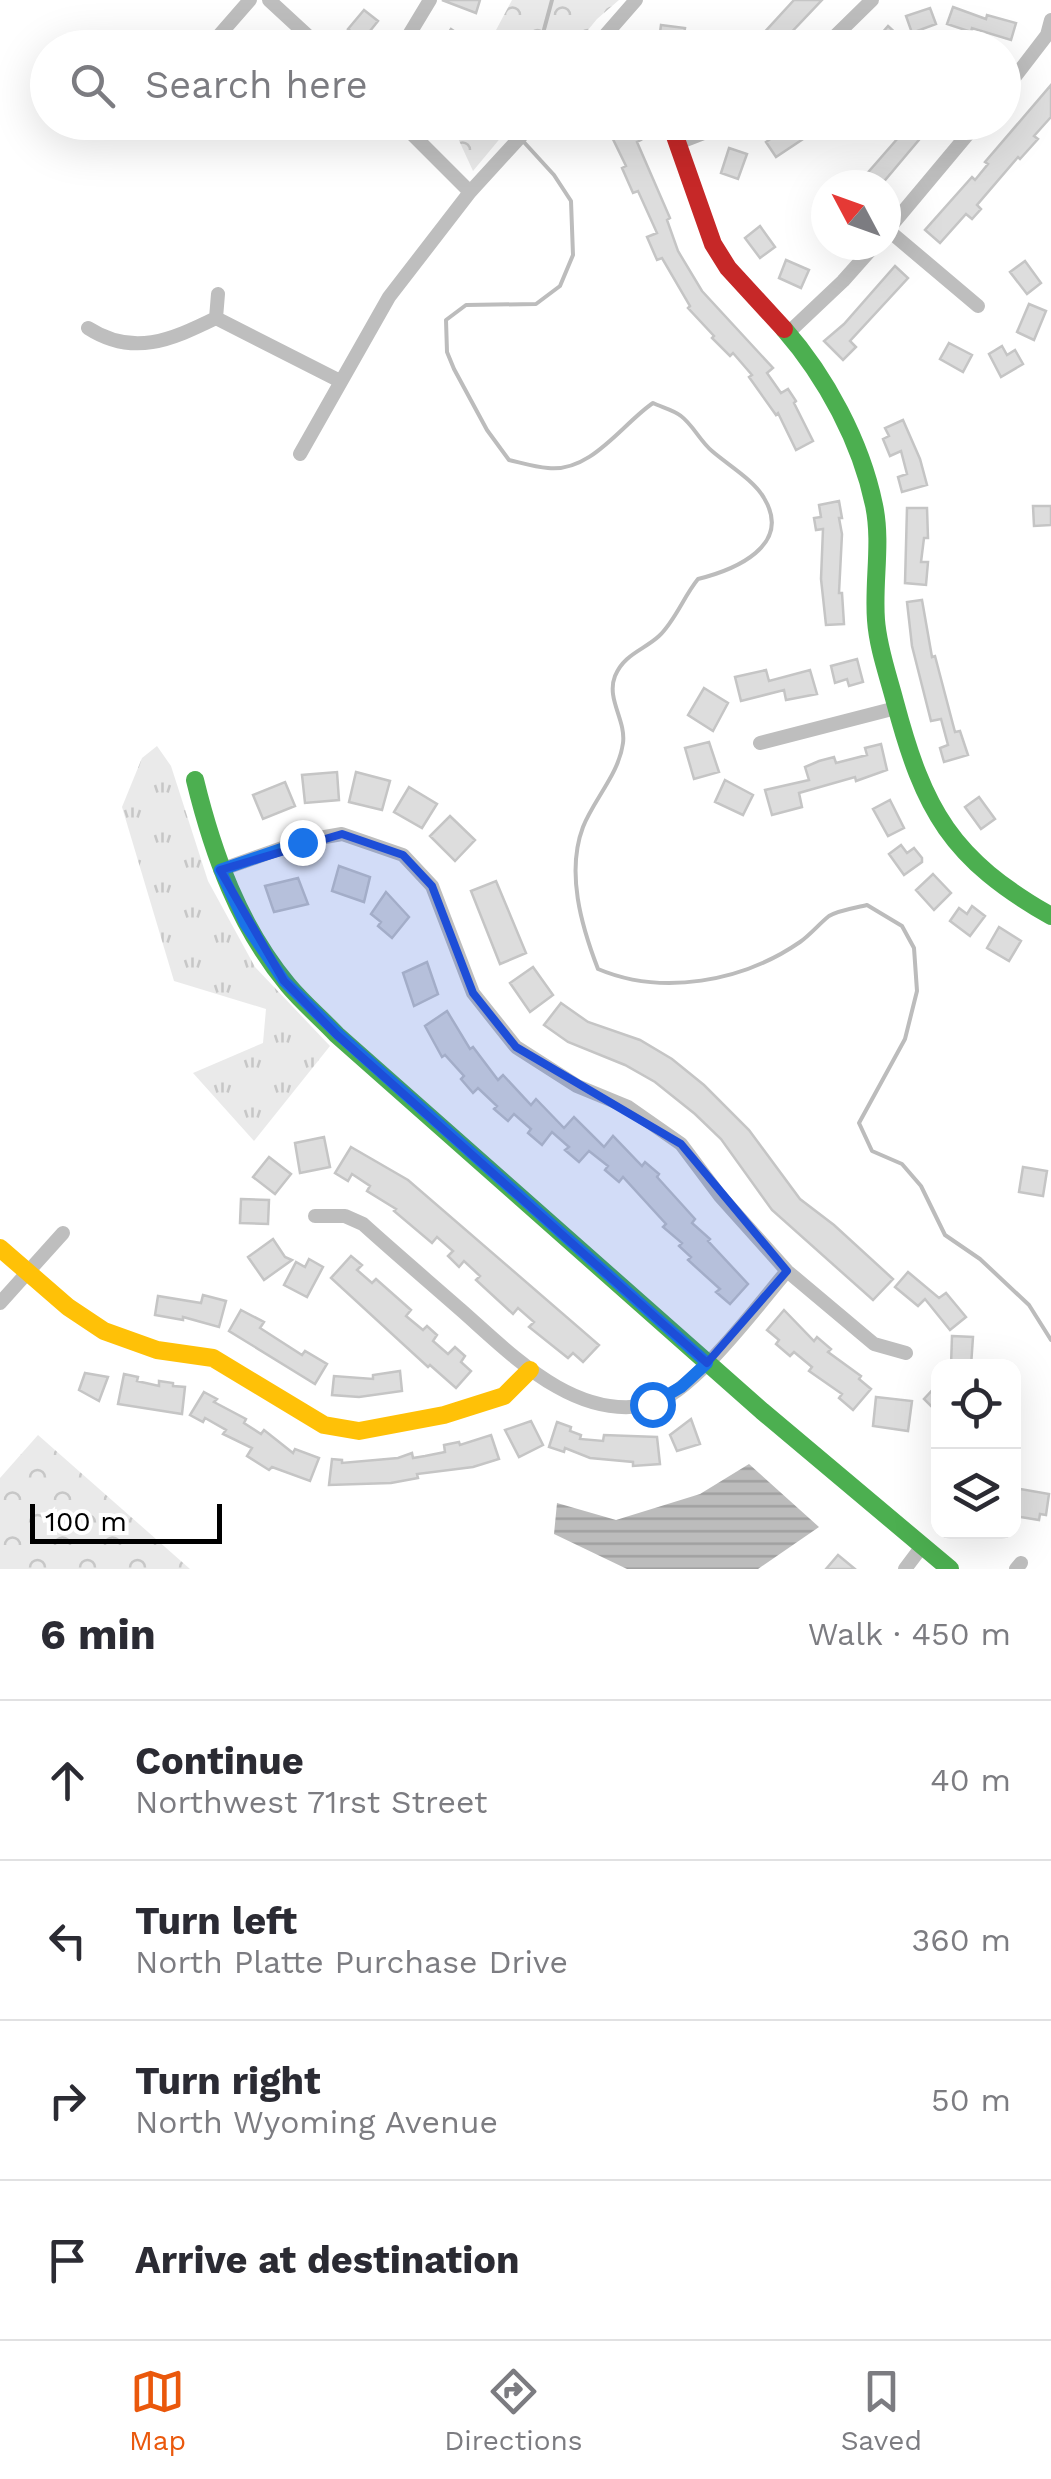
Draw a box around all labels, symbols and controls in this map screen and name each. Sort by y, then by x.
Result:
search box [30,30,1021,140]
icon: search [65,58,120,113]
text: Search here [145,63,368,107]
north arrow [811,170,901,260]
route end [280,820,326,866]
map controls [931,1359,1021,1539]
button: locate [931,1359,1021,1449]
route start [630,1382,676,1428]
button: layers [931,1449,1021,1539]
scale bar [30,1499,222,1544]
text: 100 m [45,1505,127,1538]
text: 6 min [40,1610,156,1659]
text: Walk · 450 m [808,1615,1011,1653]
text: Continue [135,1739,304,1783]
icon: ahead [40,1753,95,1808]
text: 40 m [930,1761,1011,1799]
text: Northwest 71rst Street [135,1783,487,1821]
text: Turn left [135,1899,297,1943]
icon: left [40,1913,95,1968]
text: 360 m [912,1921,1011,1959]
text: North Platte Purchase Drive [135,1943,568,1981]
text: Turn right [135,2059,321,2103]
icon: right [40,2073,95,2128]
text: 50 m [931,2081,1011,2119]
text: North Wyoming Avenue [135,2103,498,2141]
icon: arrive [40,2233,95,2288]
text: Arrive at destination [135,2238,520,2282]
tab: Map [129,2364,186,2457]
tab: Directions [444,2364,583,2457]
tab: Saved [841,2364,922,2457]

